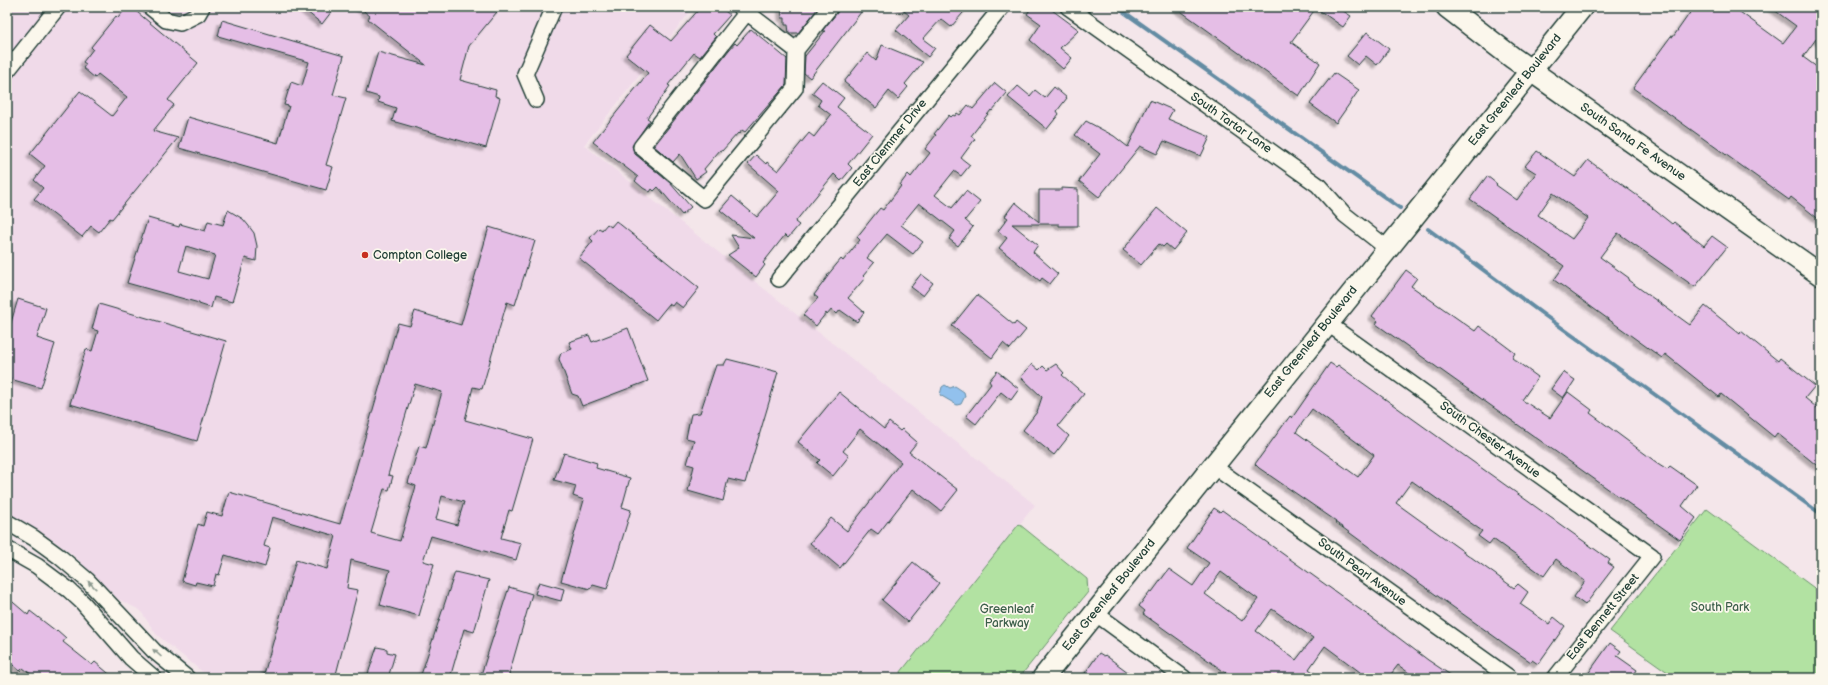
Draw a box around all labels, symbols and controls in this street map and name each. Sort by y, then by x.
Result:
street label: East Greenleaf Boulevard [1465,31,1565,149]
street label: South Tartar Lane [1187,89,1275,157]
street label: East Clemmer Drive [850,96,930,190]
street label: South Santa Fe Avenue [1577,100,1689,184]
place label: Compton College [373,248,467,263]
marker: Compton College [360,250,370,260]
street label: East Greenleaf Boulevard [1261,283,1361,401]
street label: South Chester Avenue [1437,398,1543,482]
street label: South Pearl Avenue [1315,535,1409,609]
street label: East Greenleaf Boulevard [1059,536,1159,654]
street label: East Bennett Street [1564,571,1643,663]
one-way arrow [87,580,97,590]
park label: South Park [1691,600,1749,615]
park label: Greenleaf Parkway [980,602,1034,631]
one-way arrow [151,649,162,658]

